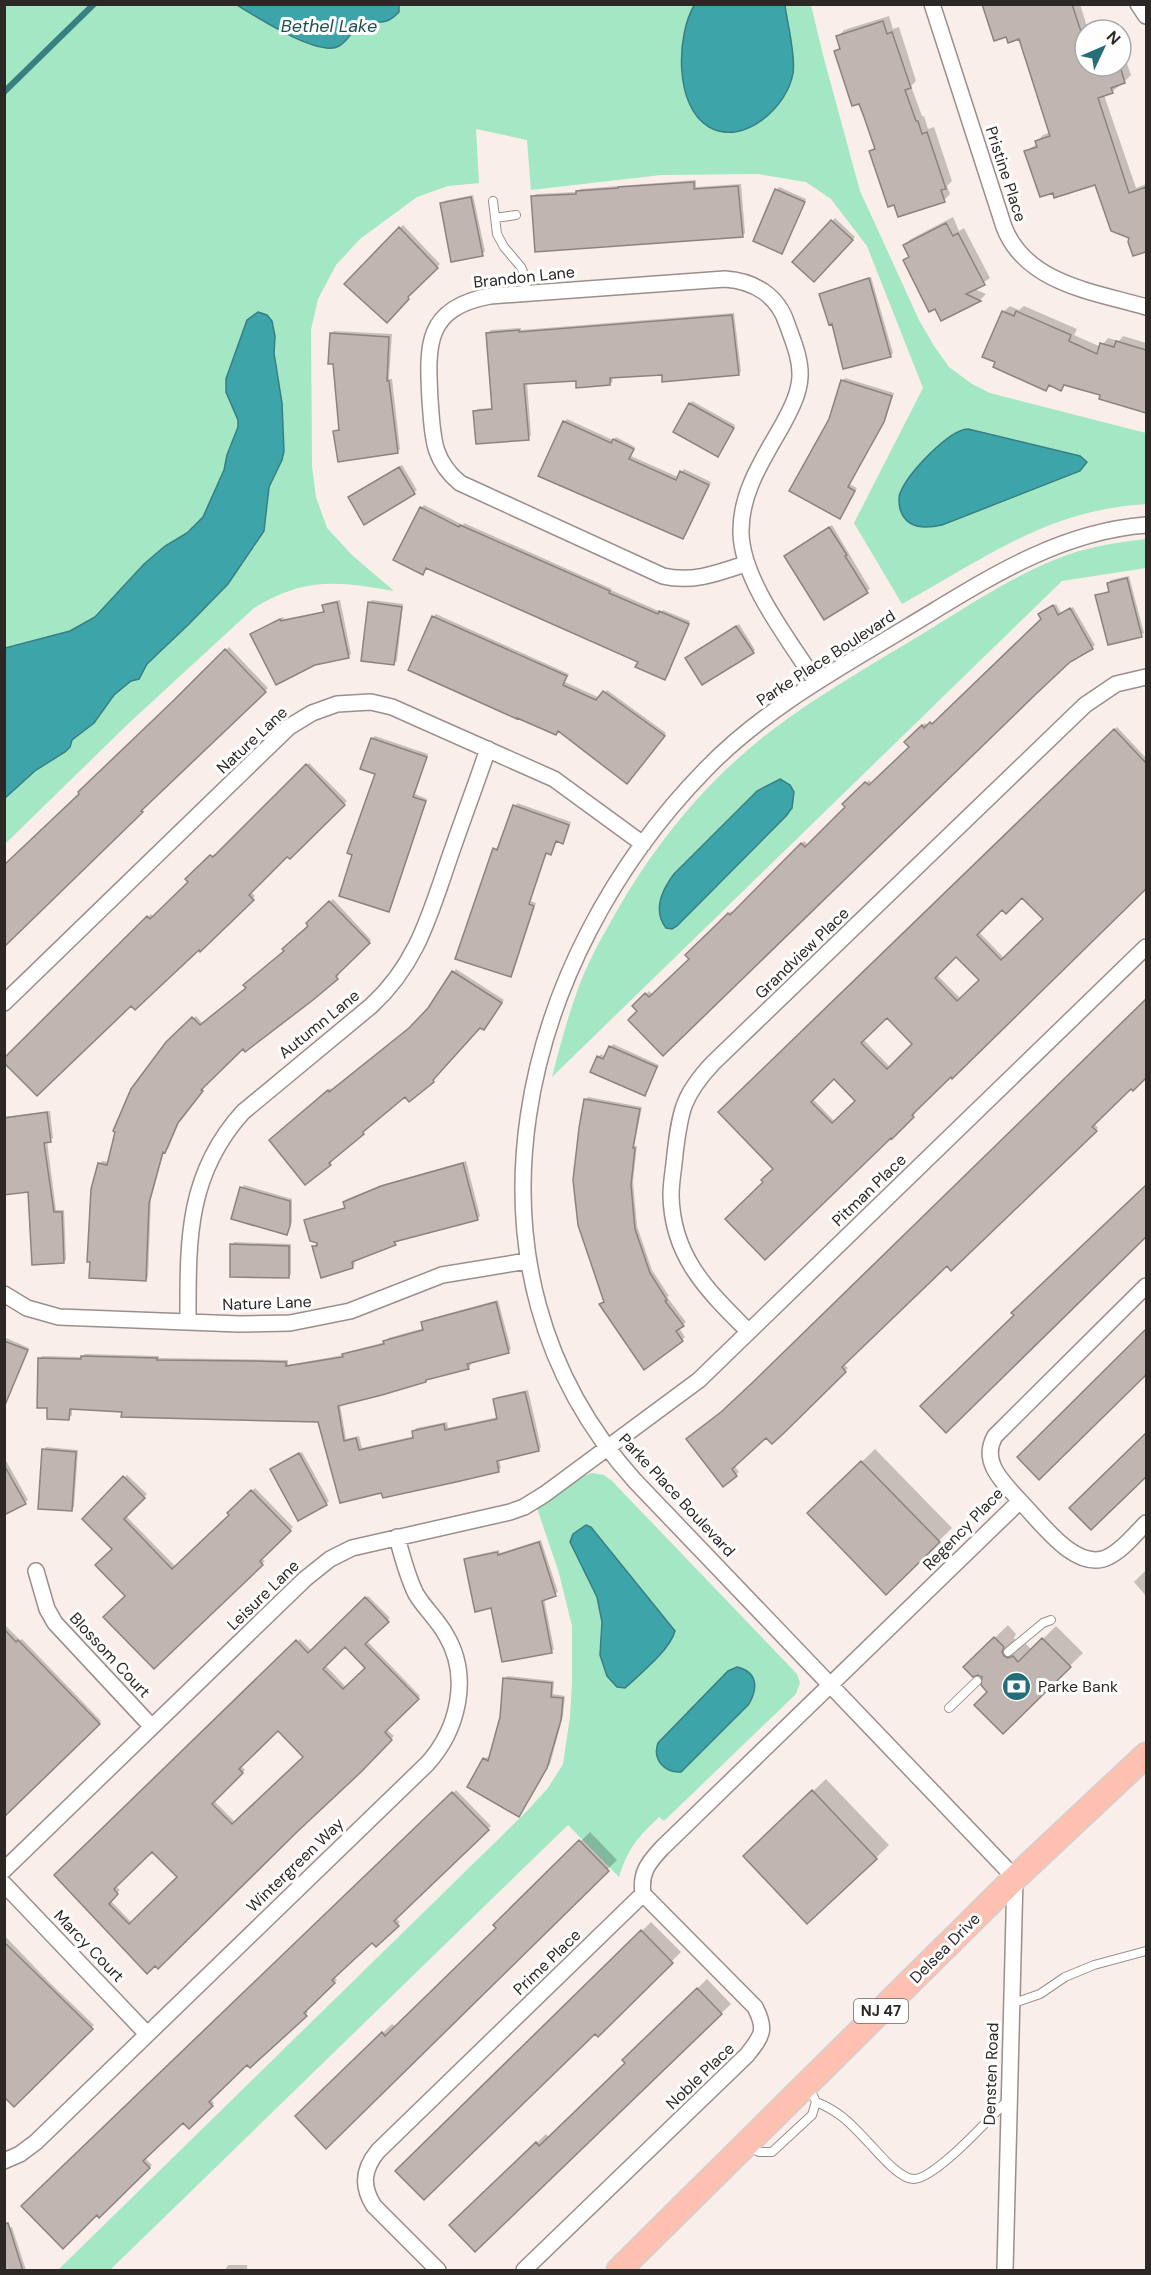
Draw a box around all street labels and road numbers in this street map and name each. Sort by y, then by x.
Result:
street label: Pristine Place [981,124,1031,224]
street label: Brandon Lane [472,261,576,293]
street label: Parke Place Boulevard [753,605,899,711]
street label: Nature Lane [212,702,292,778]
street label: Grandview Place [750,903,854,1003]
street label: Autumn Lane [274,985,364,1063]
street label: Pitman Place [827,1149,911,1231]
street label: Nature Lane [222,1291,312,1315]
street label: Parke Place Boulevard [614,1429,740,1561]
street label: Regency Place [918,1483,1008,1575]
street label: Leisure Lane [222,1555,304,1635]
street label: Blossom Court [65,1608,155,1702]
street label: Wintergreen Way [242,1813,348,1917]
street label: Marcy Court [49,1905,129,1987]
street label: Delsea Drive [905,1908,985,1988]
street label: Prime Place [509,1924,585,2000]
road number: NJ 47 [854,1999,908,2023]
street label: Densten Road [979,2022,1003,2126]
street label: Noble Place [661,2038,739,2114]

